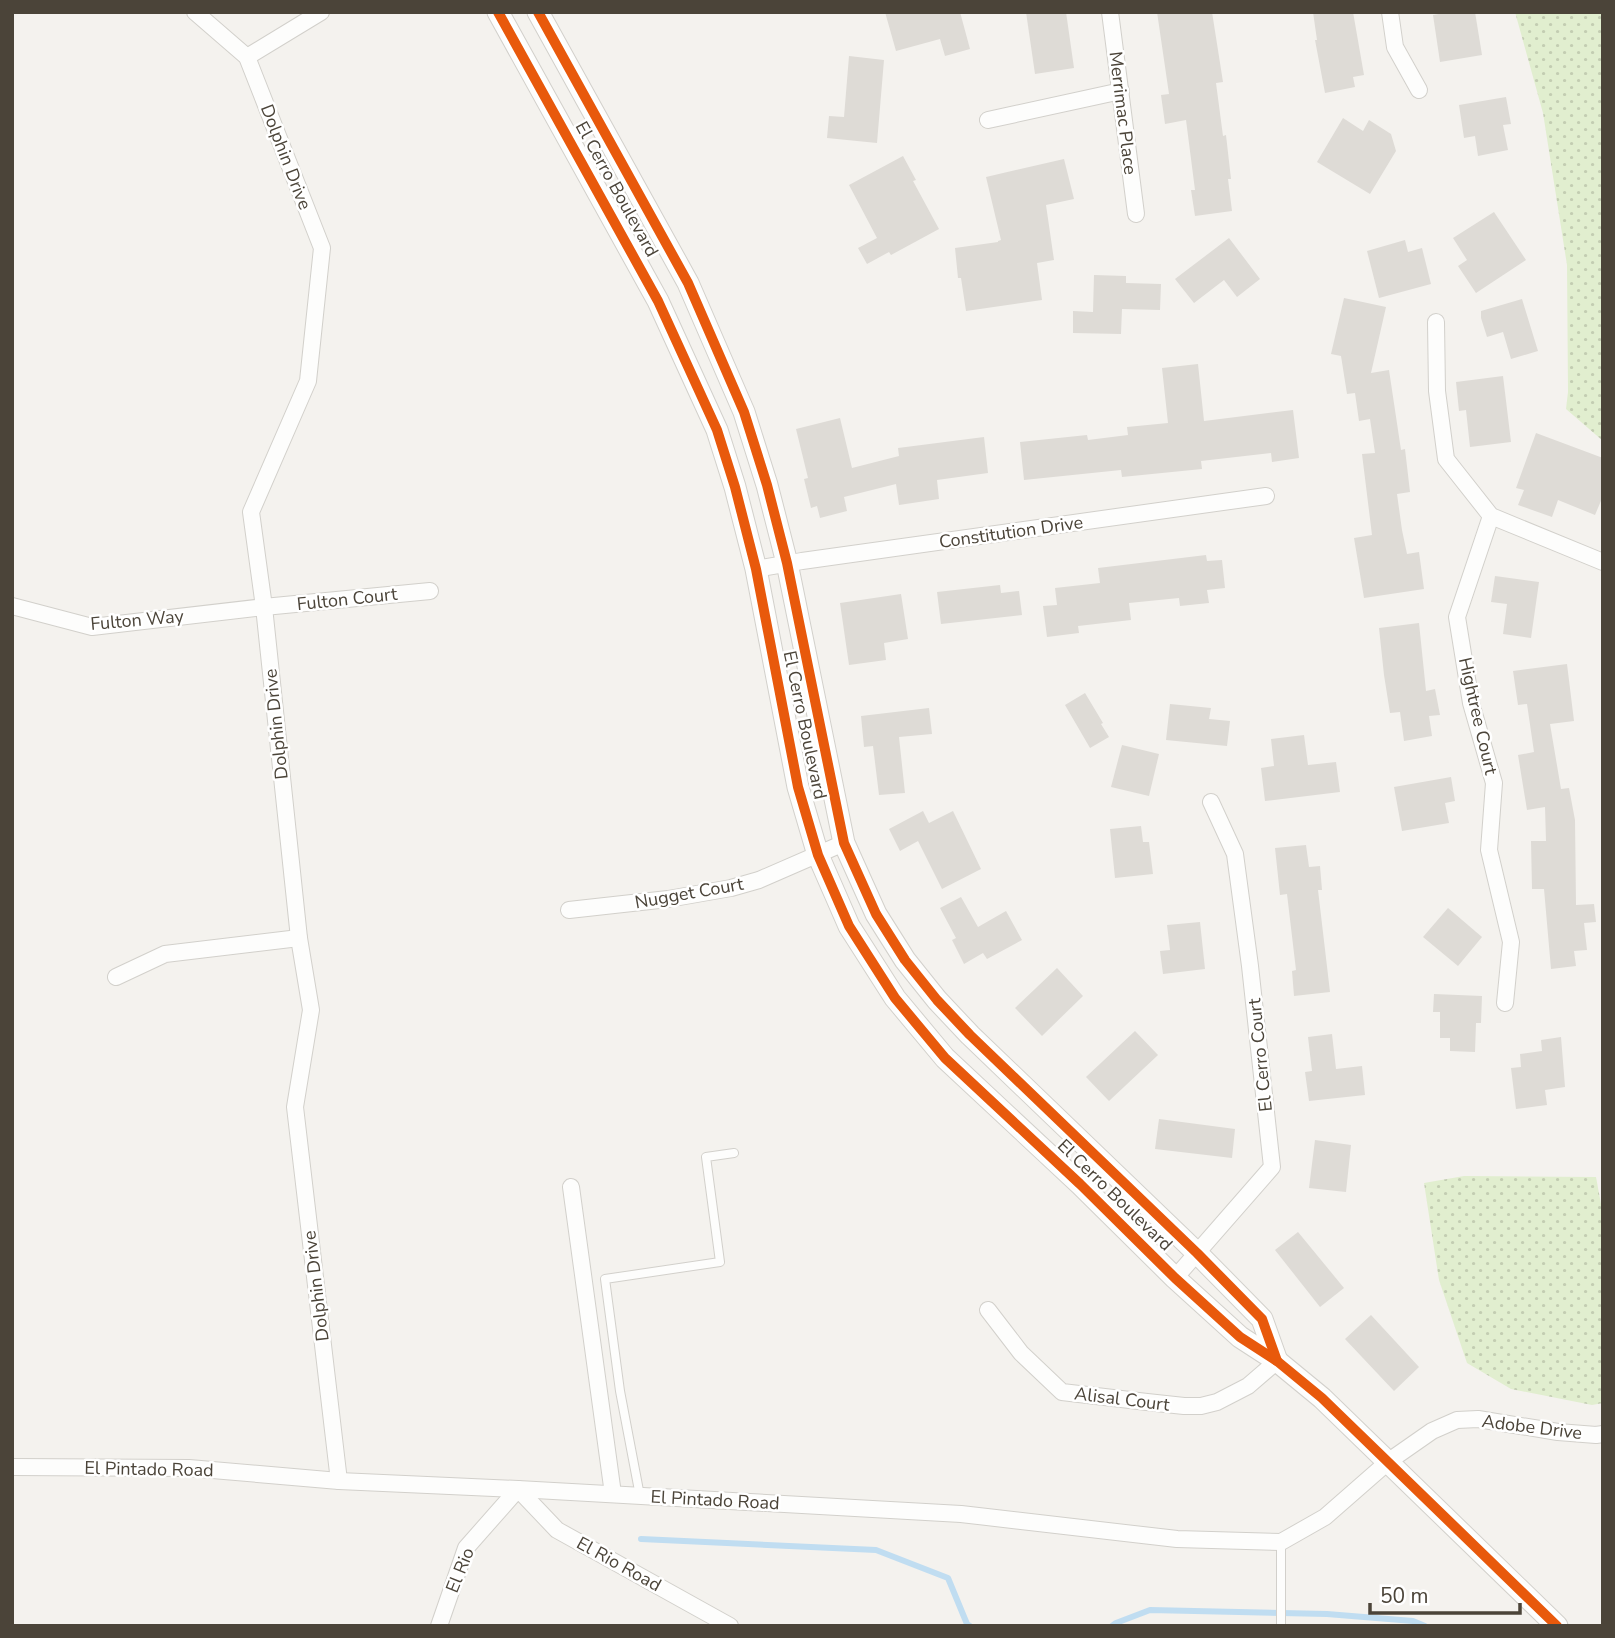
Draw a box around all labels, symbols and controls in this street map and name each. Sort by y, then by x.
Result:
street label: Merrimac Place [1104,50,1142,176]
street label: Dolphin Drive [255,101,317,213]
street label: El Cerro Boulevard [570,117,664,261]
street label: Constitution Drive [937,510,1085,554]
street label: Fulton Court [296,582,399,616]
street label: Fulton Way [89,604,185,636]
street label: El Cerro Boulevard [778,648,832,802]
street label: Hightree Court [1453,655,1503,778]
street label: Dolphin Drive [258,667,294,781]
street label: Nugget Court [633,872,746,914]
street label: El Cerro Court [1242,997,1278,1113]
street label: El Cerro Boulevard [1052,1134,1178,1256]
street label: Dolphin Drive [297,1229,335,1343]
street label: Alisal Court [1073,1381,1172,1417]
street label: Adobe Drive [1480,1409,1584,1445]
street label: El Pintado Road [84,1456,214,1482]
street label: El Pintado Road [650,1485,780,1515]
street label: El Rio Road [572,1531,666,1597]
street label: El Rio [440,1544,480,1596]
scale bar [1370,1572,1520,1616]
text: 50 m [1380,1582,1429,1610]

